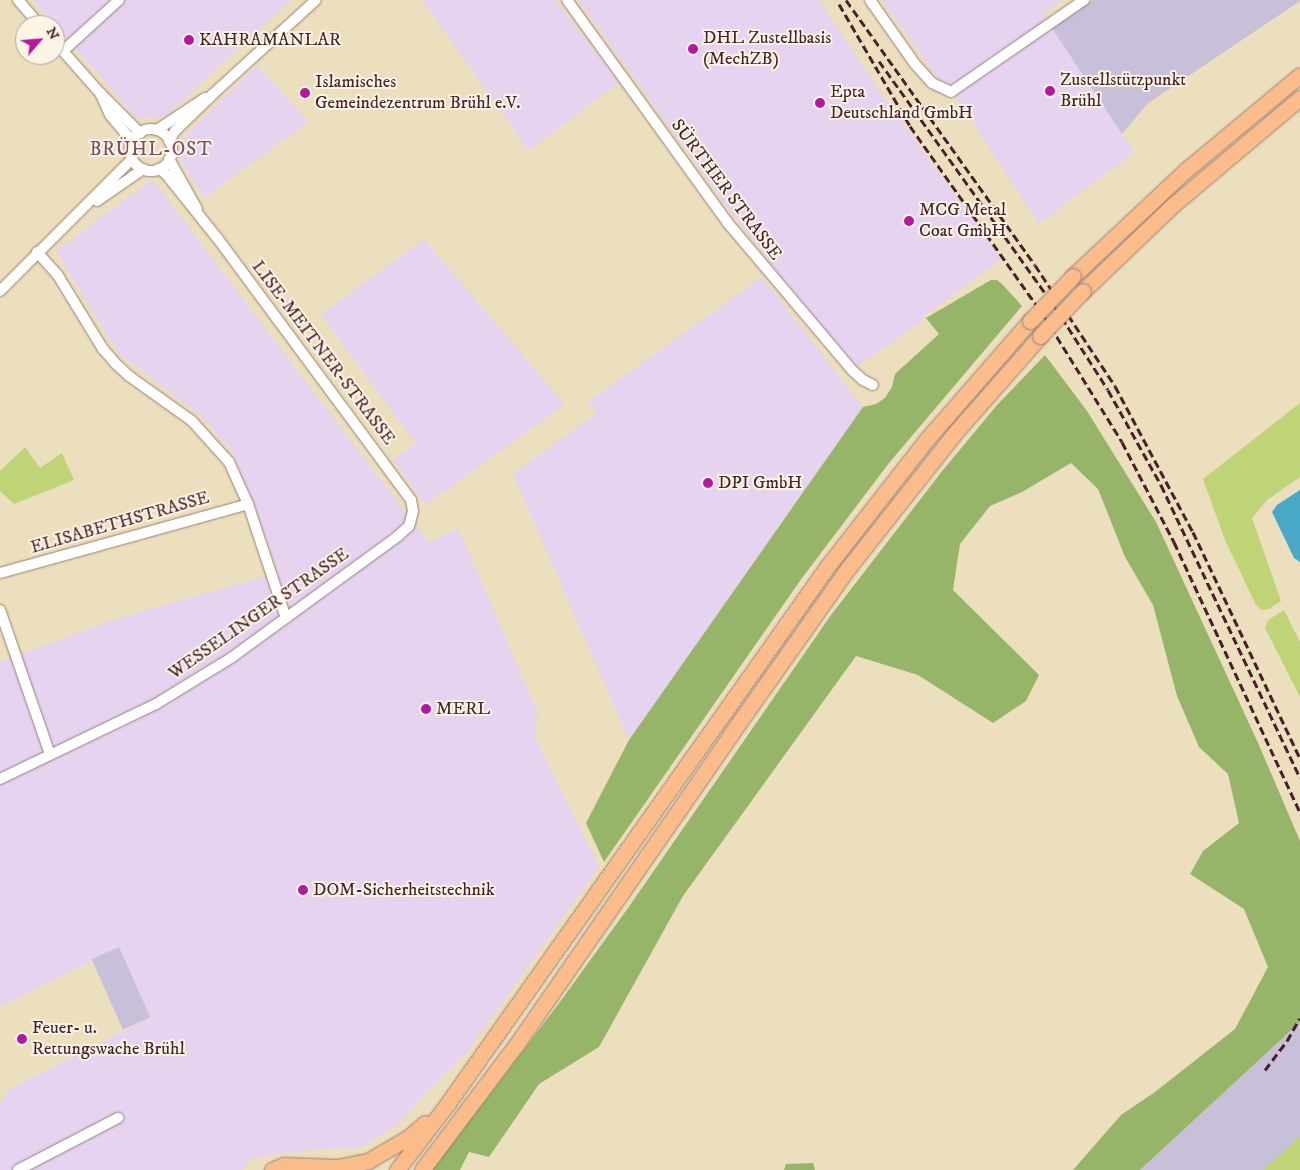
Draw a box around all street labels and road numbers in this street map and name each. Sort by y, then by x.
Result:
street label: SÜRTHER STRASSE [666,115,786,265]
street label: LISE-MEITNER-STRASSE [247,257,399,449]
street label: ELISABETHSTRASSE [28,487,212,559]
street label: WESSELINGER STRASSE [165,543,353,685]

